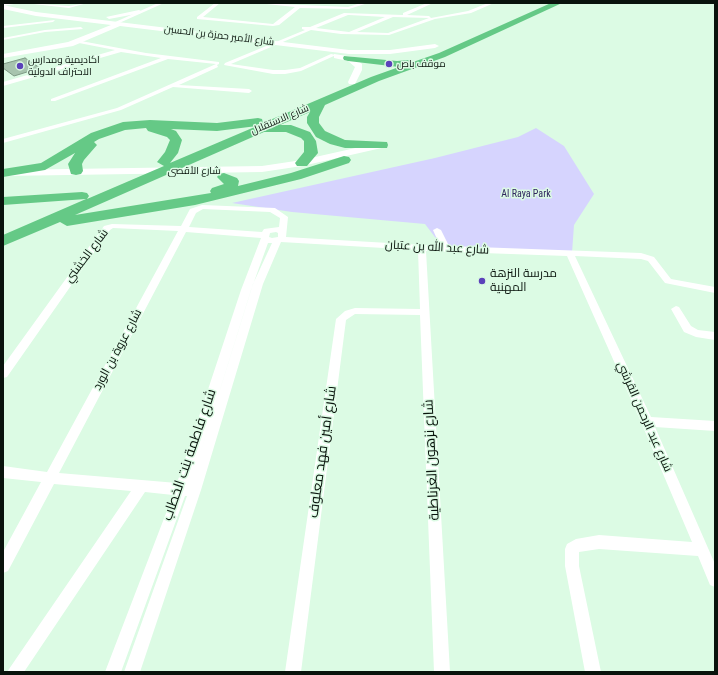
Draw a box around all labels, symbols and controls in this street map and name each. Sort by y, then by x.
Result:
street label: شارع الأمير حمزة بن الحسين [163,23,275,49]
place label: اكاديمية ومدارس الاحتراف الدولية [28,54,100,78]
place label: موقف باص [397,58,446,70]
marker: موقف باص [384,59,394,69]
marker: اكاديمية ومدارس الاحتراف الدولية [15,61,25,71]
street label: شارع الاستقلال [249,102,311,138]
street label: شارع الأقصى [167,165,221,177]
park label: Al Raya Park [501,188,551,200]
street label: شارع الخشني [62,226,112,286]
street label: شارع عبد الله بن عتبان [384,238,490,258]
place label: مدرسة النزهة المهنية [490,267,557,295]
marker: مدرسة النزهة المهنية [477,276,487,286]
street label: شارع عروة بن الورد [91,307,145,393]
street label: شارع عبد الرحمن القرشي [613,360,675,474]
street label: شارع أمين فهد معلوف [305,385,341,519]
street label: شارع فاطمة بنت الخطاب [160,387,220,523]
street label: شارع نزهون الغرناطية [420,399,444,521]

